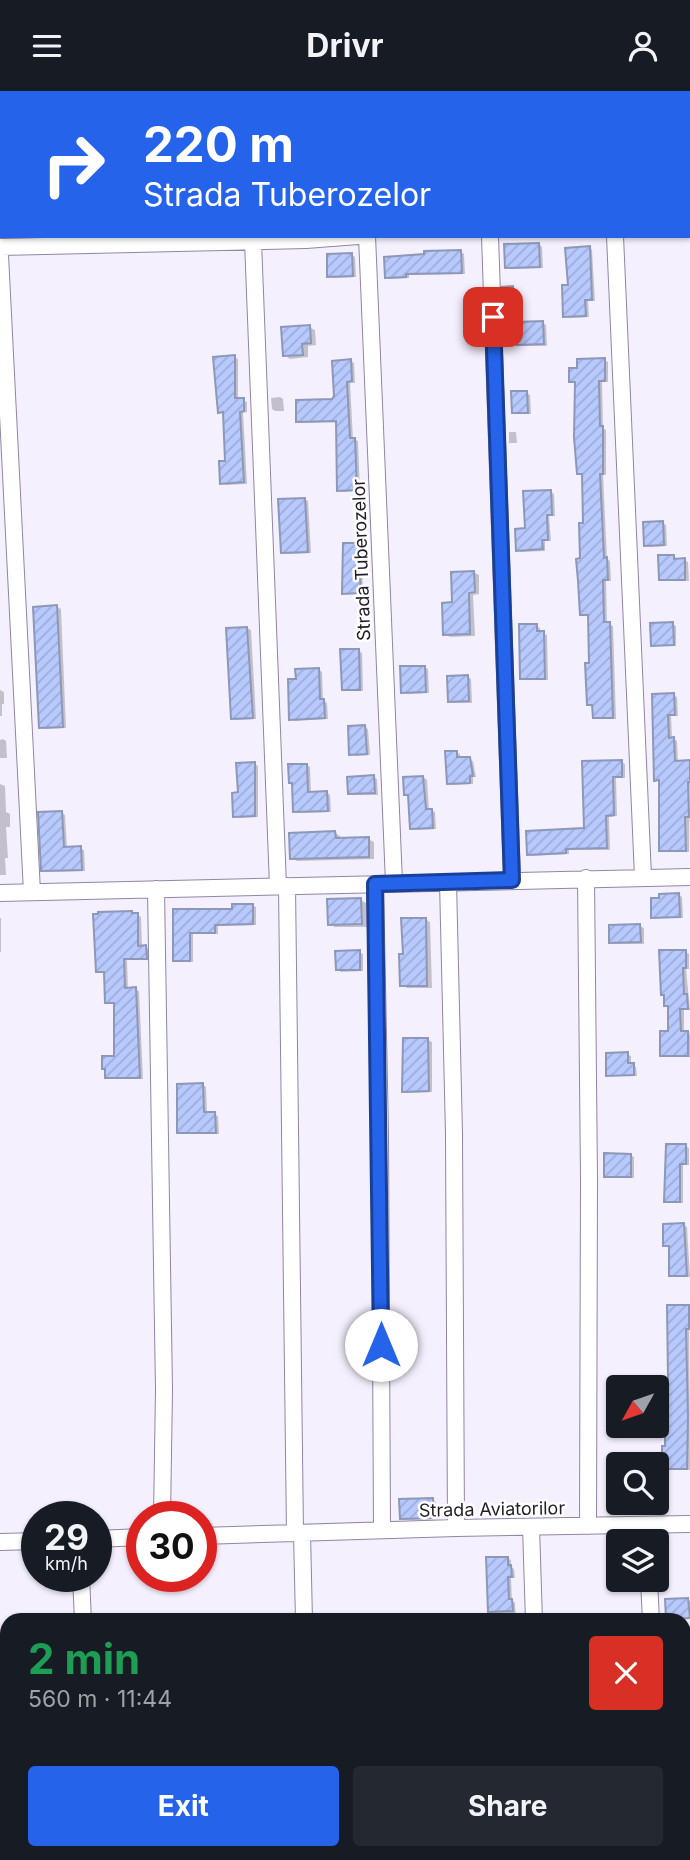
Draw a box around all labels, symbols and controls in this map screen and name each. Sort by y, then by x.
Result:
text: Drivr [306,26,384,65]
icon: menu [28,27,66,65]
icon: person [624,27,662,65]
text: 220 m [143,115,294,174]
icon: right [28,119,119,210]
text: Strada Tuberozelor [143,175,431,214]
pin [463,287,523,347]
icon: arrive [474,298,512,336]
street label: Strada Tuberozelor [348,478,374,641]
position arrow [344,1308,418,1382]
north arrow [606,1375,668,1439]
map controls [606,1375,669,1592]
button: search [606,1452,669,1515]
street label: Strada Aviatorilor [419,1497,565,1521]
speed limit sign: 30 [126,1501,217,1592]
text: 29 [44,1516,89,1558]
button: layers [606,1529,669,1592]
text: km/h [45,1553,88,1574]
text: 2 min [28,1633,140,1684]
button: close [589,1636,663,1710]
text: 560 m · 11:44 [28,1685,172,1713]
button: Exit [28,1766,339,1846]
button: Share [353,1766,663,1846]

